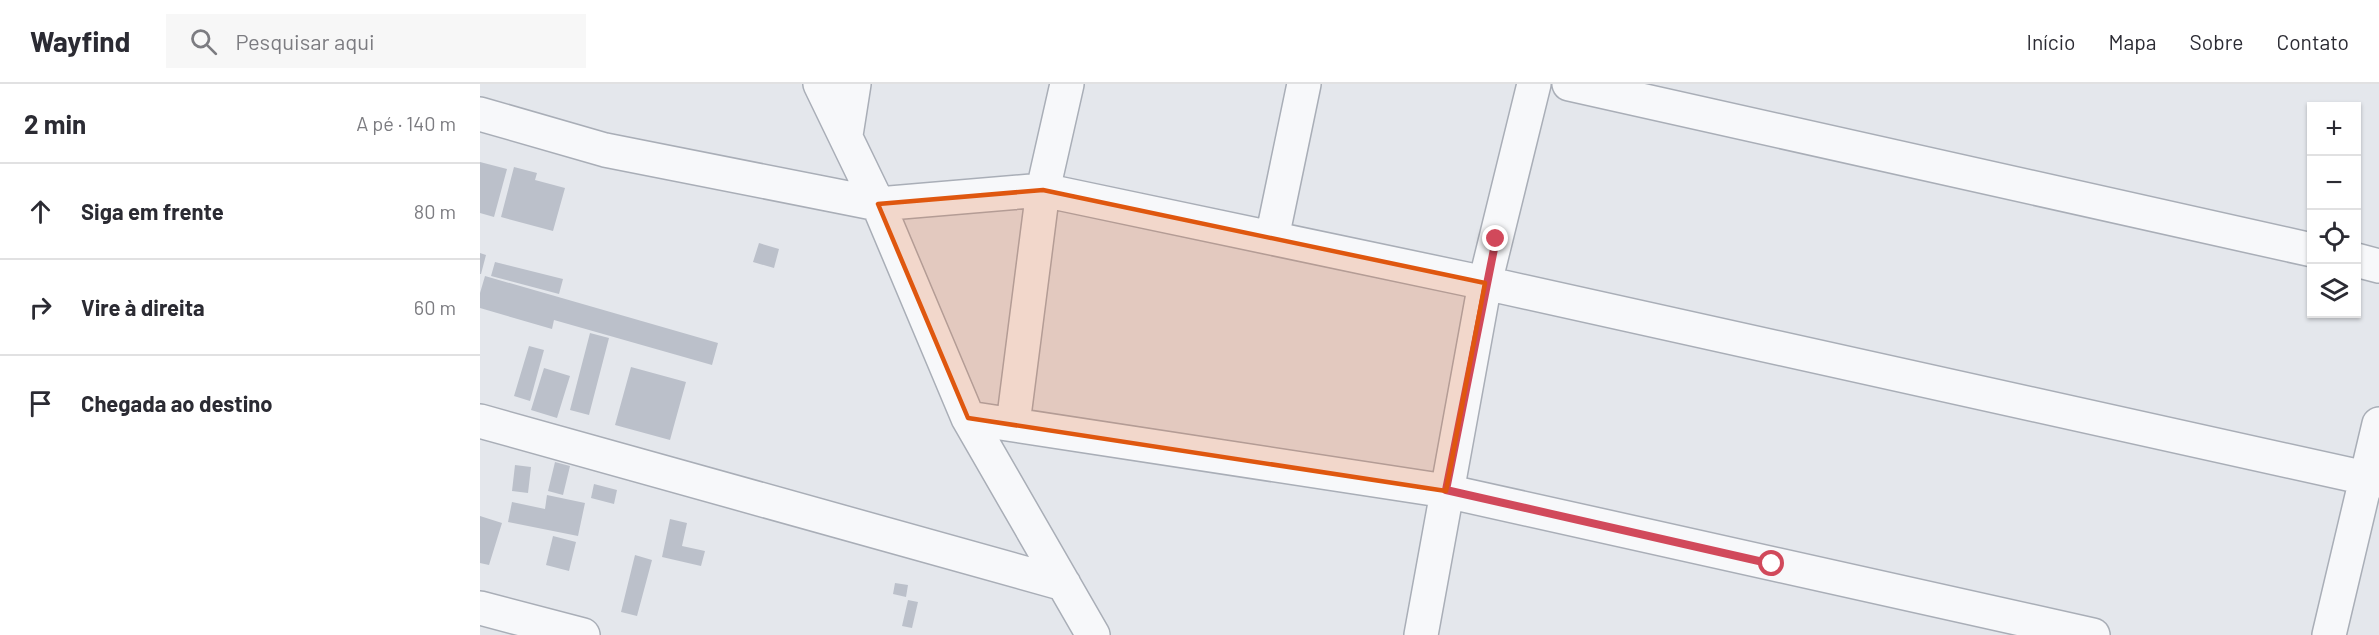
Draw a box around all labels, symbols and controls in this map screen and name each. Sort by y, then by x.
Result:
search box [166,14,586,68]
text: Wayfind [30,24,130,58]
icon: search [187,25,220,58]
text: Pesquisar aqui [235,28,375,54]
text: Início [2027,29,2075,54]
text: Mapa [2108,29,2157,54]
text: Sobre [2190,29,2243,54]
text: Contato [2276,29,2349,54]
map controls [2307,102,2361,318]
button: + [2307,102,2361,156]
text: 2 min [24,108,86,139]
text: A pé · 140 m [356,111,456,135]
button: − [2307,156,2361,210]
icon: ahead [24,195,57,228]
text: Siga em frente [81,198,224,224]
text: 80 m [414,199,456,223]
button: locate [2307,210,2361,264]
route end [1482,225,1508,251]
button: layers [2307,264,2361,318]
icon: right [24,291,57,324]
text: Vire à direita [81,294,205,320]
text: 60 m [414,295,456,319]
icon: arrive [24,387,57,420]
text: Chegada ao destino [81,390,272,416]
route start [1758,550,1784,576]

